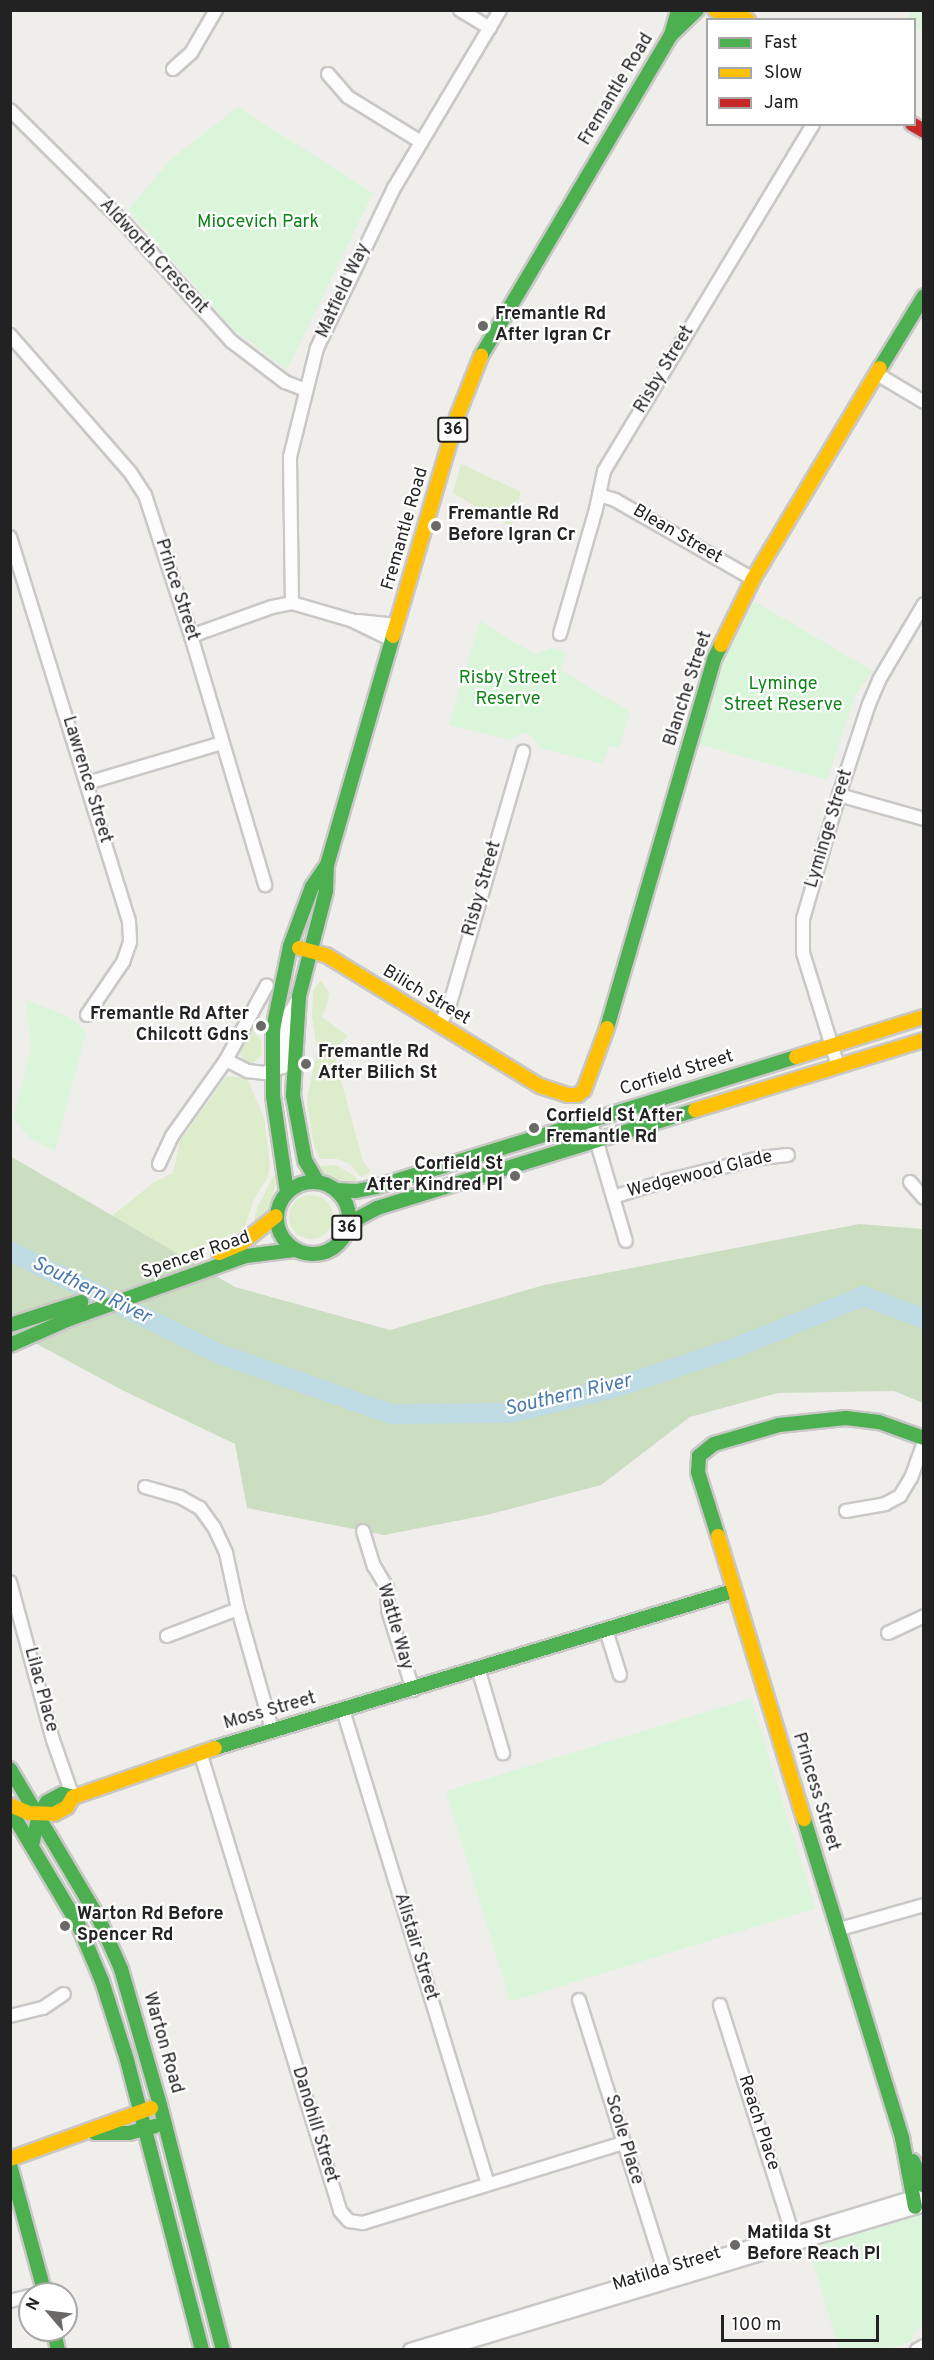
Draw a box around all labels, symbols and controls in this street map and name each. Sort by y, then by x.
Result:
legend [706,18,916,126]
street label: Fremantle Road [575,30,659,150]
text: Fast [764,32,797,55]
text: Slow [764,62,802,85]
text: Jam [764,92,799,115]
street label: Aldworth Crescent [94,195,212,319]
park label: Miocevich Park [197,212,319,234]
street label: Matfield Way [313,240,375,342]
place label: Fremantle Rd After Igran Cr [495,305,611,348]
marker: Fremantle Rd After Igran Cr [476,319,490,333]
street label: Risby Street [630,322,700,418]
road number: 36 [436,417,470,443]
street label: Fremantle Road [378,465,434,593]
street label: Blean Street [628,501,726,569]
place label: Fremantle Rd Before Igran Cr [448,505,575,548]
marker: Fremantle Rd Before Igran Cr [429,519,443,533]
street label: Prince Street [149,536,203,644]
street label: Blanche Street [660,629,718,749]
park label: Risby Street Reserve [459,669,557,712]
park label: Lyminge Street Reserve [724,675,842,718]
street label: Lawrence Street [56,714,116,846]
street label: Lyminge Street [802,767,858,891]
street label: Risby Street [459,839,507,939]
street label: Bilich Street [378,961,474,1031]
place label: Fremantle Rd After Chilcott Gdns [89,1005,249,1048]
marker: Fremantle Rd After Chilcott Gdns [254,1019,268,1033]
place label: Fremantle Rd After Bilich St [318,1043,437,1086]
street label: Corfield Street [618,1046,736,1102]
marker: Fremantle Rd After Bilich St [299,1057,313,1071]
place label: Corfield St After Fremantle Rd [546,1107,684,1150]
marker: Corfield St After Fremantle Rd [527,1121,541,1135]
street label: Wedgewood Glade [625,1147,775,1203]
place label: Corfield St After Kindred Pl [366,1155,503,1198]
marker: Corfield St After Kindred Pl [508,1169,522,1183]
road number: 36 [330,1215,364,1241]
street label: Spencer Road [139,1227,253,1285]
water label: Southern River [28,1252,154,1330]
water label: Southern River [502,1370,634,1422]
street label: Wattle Way [371,1581,417,1673]
street label: Lilac Place [18,1645,62,1735]
street label: Moss Street [221,1689,319,1735]
street label: Princess Street [787,1730,843,1854]
street label: Alistair Street [388,1891,442,2003]
place label: Warton Rd Before Spencer Rd [77,1905,224,1948]
marker: Warton Rd Before Spencer Rd [58,1919,72,1933]
street label: Warton Road [137,1990,187,2096]
street label: Danohill Street [286,2064,342,2186]
street label: Reach Place [732,2073,784,2173]
street label: Scole Place [599,2092,647,2188]
place label: Matilda St Before Reach Pl [747,2224,881,2266]
marker: Matilda St Before Reach Pl [728,2238,742,2252]
street label: Matilda Street [610,2243,724,2297]
north arrow [18,2282,78,2342]
text: N [22,2295,45,2314]
scale bar [724,2303,882,2341]
text: 100 m [732,2314,781,2337]

